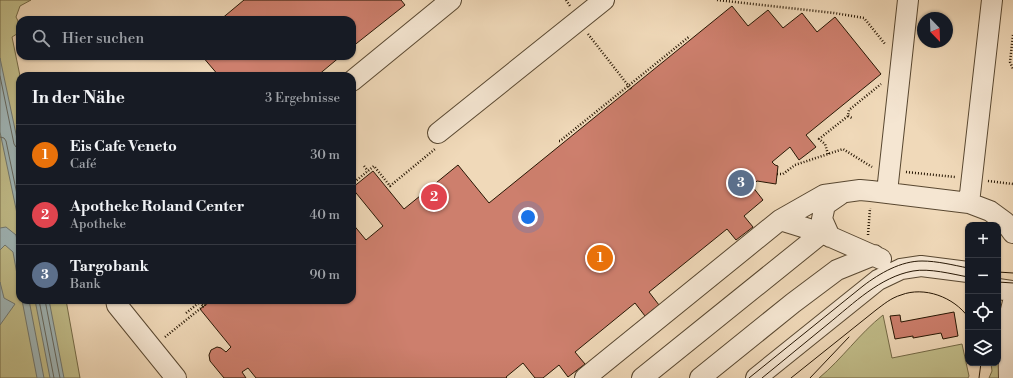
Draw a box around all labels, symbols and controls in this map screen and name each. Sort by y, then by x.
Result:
north arrow [917,12,953,48]
search box [16,16,356,60]
icon: search [30,27,52,49]
text: Hier suchen [62,29,144,48]
text: In der Nähe [32,87,125,109]
text: 3 Ergebnisse [265,90,340,106]
text: Eis Cafe Veneto [70,137,177,156]
text: 1 [42,147,48,163]
text: 30 m [310,147,340,163]
text: Café [70,156,97,172]
pin: 3 [728,168,754,198]
pin: 2 [421,182,447,212]
text: Apotheke Roland Center [70,197,244,216]
text: 2 [41,207,49,223]
text: 40 m [310,207,340,223]
your location [518,207,538,227]
text: Apotheke [70,216,126,232]
map controls [965,222,1001,366]
button: + [965,222,1001,258]
pin: 1 [587,243,613,273]
text: Targobank [70,257,149,276]
button: − [965,258,1001,294]
text: 3 [41,267,49,283]
text: 90 m [309,267,340,283]
text: Bank [70,276,100,292]
button: locate [965,294,1001,330]
button: layers [965,330,1001,366]

